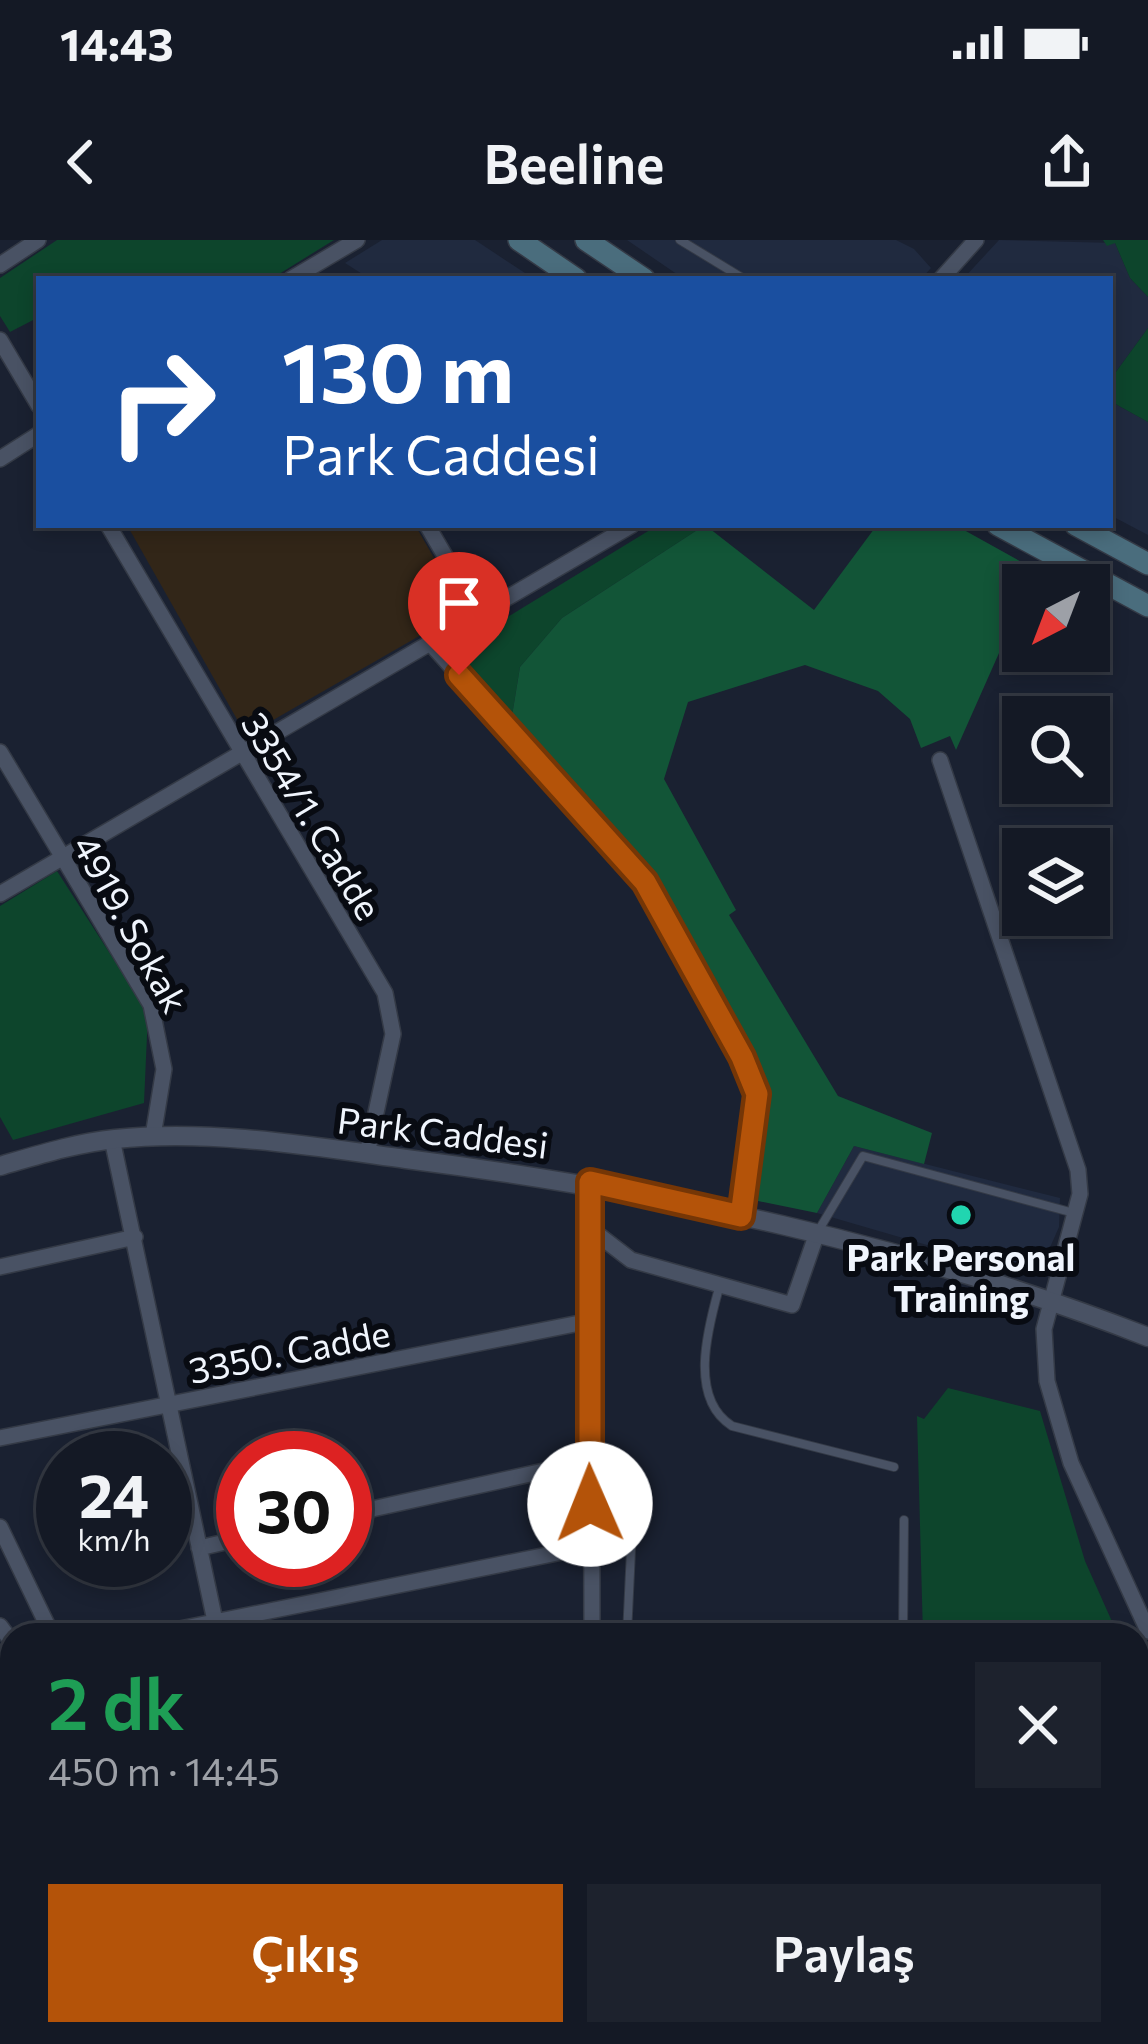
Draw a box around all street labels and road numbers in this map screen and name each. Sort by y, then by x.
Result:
street label: 3354/1. Cadde [234,703,392,927]
street label: 4919. Sokak [65,827,199,1019]
street label: Park Caddesi [335,1096,551,1166]
street label: 3350. Cadde [185,1309,393,1391]

